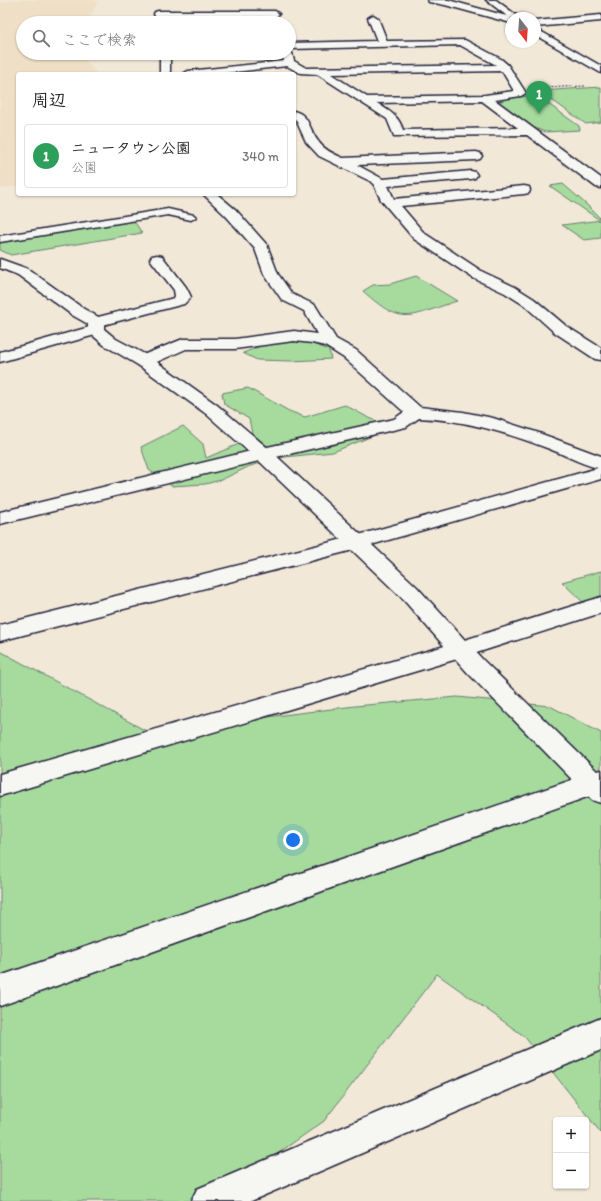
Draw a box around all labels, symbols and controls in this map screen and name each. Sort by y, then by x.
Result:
north arrow [505,12,541,48]
search box [16,16,296,60]
icon: search [30,27,52,49]
text: ここで検索 [62,31,137,49]
pin: 1 [526,81,552,114]
text: 周辺 [32,90,66,110]
text: ニュータウン公園 [71,139,191,157]
text: 1 [43,149,49,164]
text: 340 m [242,149,279,164]
text: 公園 [71,160,97,175]
your location [283,830,303,850]
map controls [553,1117,589,1189]
button: + [553,1117,589,1153]
button: − [553,1153,589,1189]

